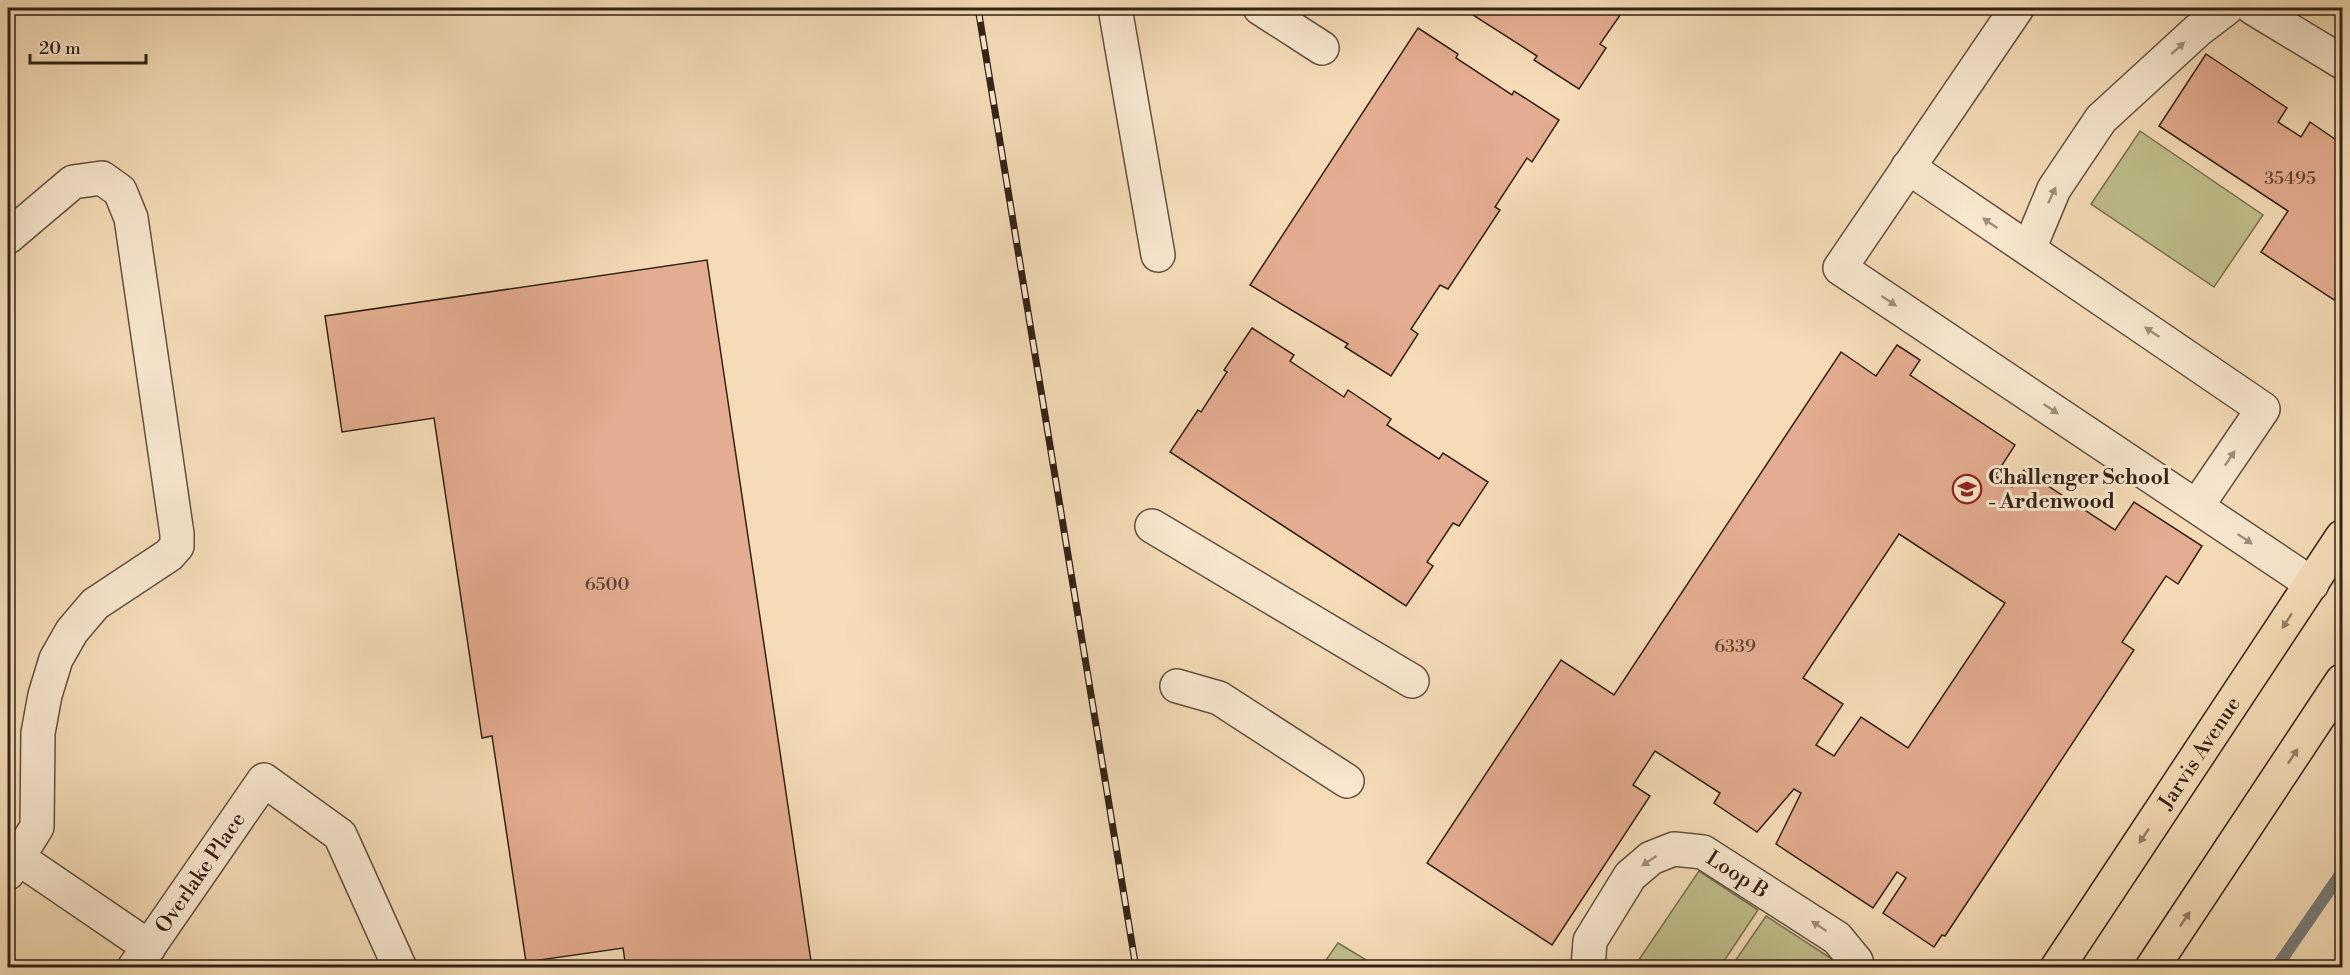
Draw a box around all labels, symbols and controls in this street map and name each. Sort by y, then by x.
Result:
scale bar [30,27,146,65]
text: 20 m [39,37,81,60]
one-way arrow [2170,41,2185,55]
house number: 35495 [2264,167,2316,190]
one-way arrow [2048,187,2057,204]
one-way arrow [1983,217,1999,229]
one-way arrow [1880,295,1896,307]
one-way arrow [2144,326,2160,338]
one-way arrow [2043,403,2059,414]
one-way arrow [2224,450,2235,466]
place label: Challenger School - Ardenwood [1988,465,2170,515]
school or university icon: Challenger School - Ardenwood [1951,473,1983,505]
one-way arrow [2237,533,2253,544]
house number: 6500 [585,573,629,596]
one-way arrow [2282,613,2293,629]
house number: 6339 [1714,635,1756,658]
street label: Jarvis Avenue [2153,692,2247,815]
one-way arrow [2287,748,2298,765]
street label: Overlake Place [150,808,252,939]
one-way arrow [2139,828,2150,844]
street label: Loop B [1701,846,1773,905]
one-way arrow [1640,856,1657,867]
one-way arrow [2179,911,2190,927]
one-way arrow [1811,921,1827,932]

